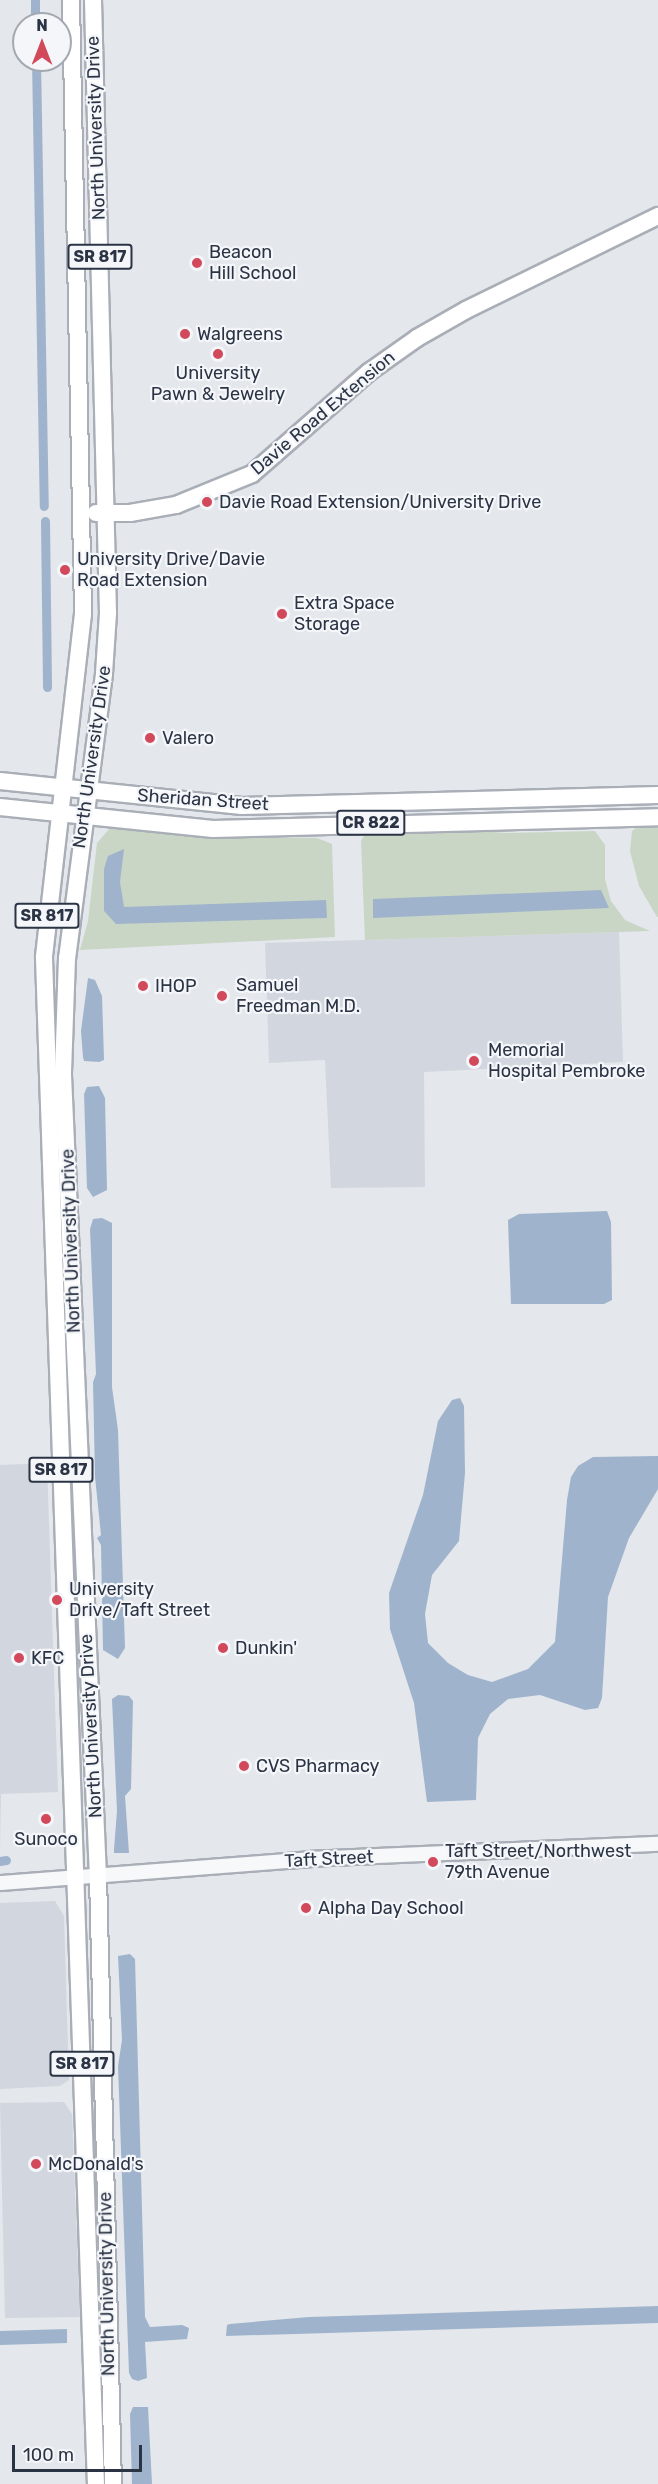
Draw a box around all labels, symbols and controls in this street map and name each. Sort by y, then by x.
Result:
north arrow [12,12,72,72]
text: N [36,16,48,35]
street label: North University Drive [82,35,110,221]
place label: Beacon Hill School [209,242,296,284]
road number: SR 817 [67,244,133,270]
marker: Beacon Hill School [190,256,204,270]
place label: Walgreens [197,323,283,345]
marker: Walgreens [178,327,192,341]
street label: Davie Road Extension [247,346,399,480]
marker: University Pawn & Jewelry [211,347,225,361]
place label: University Pawn & Jewelry [151,363,285,406]
place label: Davie Road Extension/University Drive [219,491,542,513]
marker: Davie Road Extension/University Drive [200,495,214,509]
place label: University Drive/Davie Road Extension [77,549,265,592]
marker: University Drive/Davie Road Extension [58,563,72,577]
place label: Extra Space Storage [294,593,395,636]
marker: Extra Space Storage [275,607,289,621]
street label: North University Drive [68,664,116,850]
place label: Valero [162,727,214,749]
marker: Valero [143,731,157,745]
street label: Sheridan Street [137,785,269,815]
road number: CR 822 [335,810,407,836]
road number: SR 817 [14,903,80,929]
place label: IHOP [155,975,197,997]
place label: Samuel Freedman M.D. [236,975,360,1018]
marker: IHOP [136,979,150,993]
marker: Samuel Freedman M.D. [213,987,231,1005]
place label: Memorial Hospital Pembroke [488,1040,645,1082]
marker: Memorial Hospital Pembroke [465,1052,483,1070]
street label: North University Drive [57,1148,85,1334]
road number: SR 817 [28,1457,94,1483]
place label: University Drive/Taft Street [69,1579,210,1622]
marker: University Drive/Taft Street [50,1593,64,1607]
street label: North University Drive [75,1633,107,1819]
place label: Dunkin' [235,1637,297,1659]
marker: Dunkin' [216,1641,230,1655]
place label: KFC [31,1647,64,1669]
marker: KFC [12,1651,26,1665]
place label: CVS Pharmacy [256,1755,380,1777]
marker: CVS Pharmacy [237,1759,251,1773]
marker: Sunoco [39,1812,53,1826]
place label: Sunoco [14,1828,78,1850]
place label: Taft Street/Northwest 79th Avenue [445,1841,631,1884]
street label: Taft Street [284,1846,374,1872]
marker: Taft Street/Northwest 79th Avenue [426,1855,440,1869]
place label: Alpha Day School [318,1897,464,1919]
marker: Alpha Day School [299,1901,313,1915]
road number: SR 817 [49,2051,115,2077]
place label: McDonald's [48,2153,144,2175]
marker: McDonald's [29,2157,43,2171]
street label: North University Drive [95,2191,119,2377]
scale bar [15,2433,146,2471]
text: 100 m [23,2444,74,2466]

